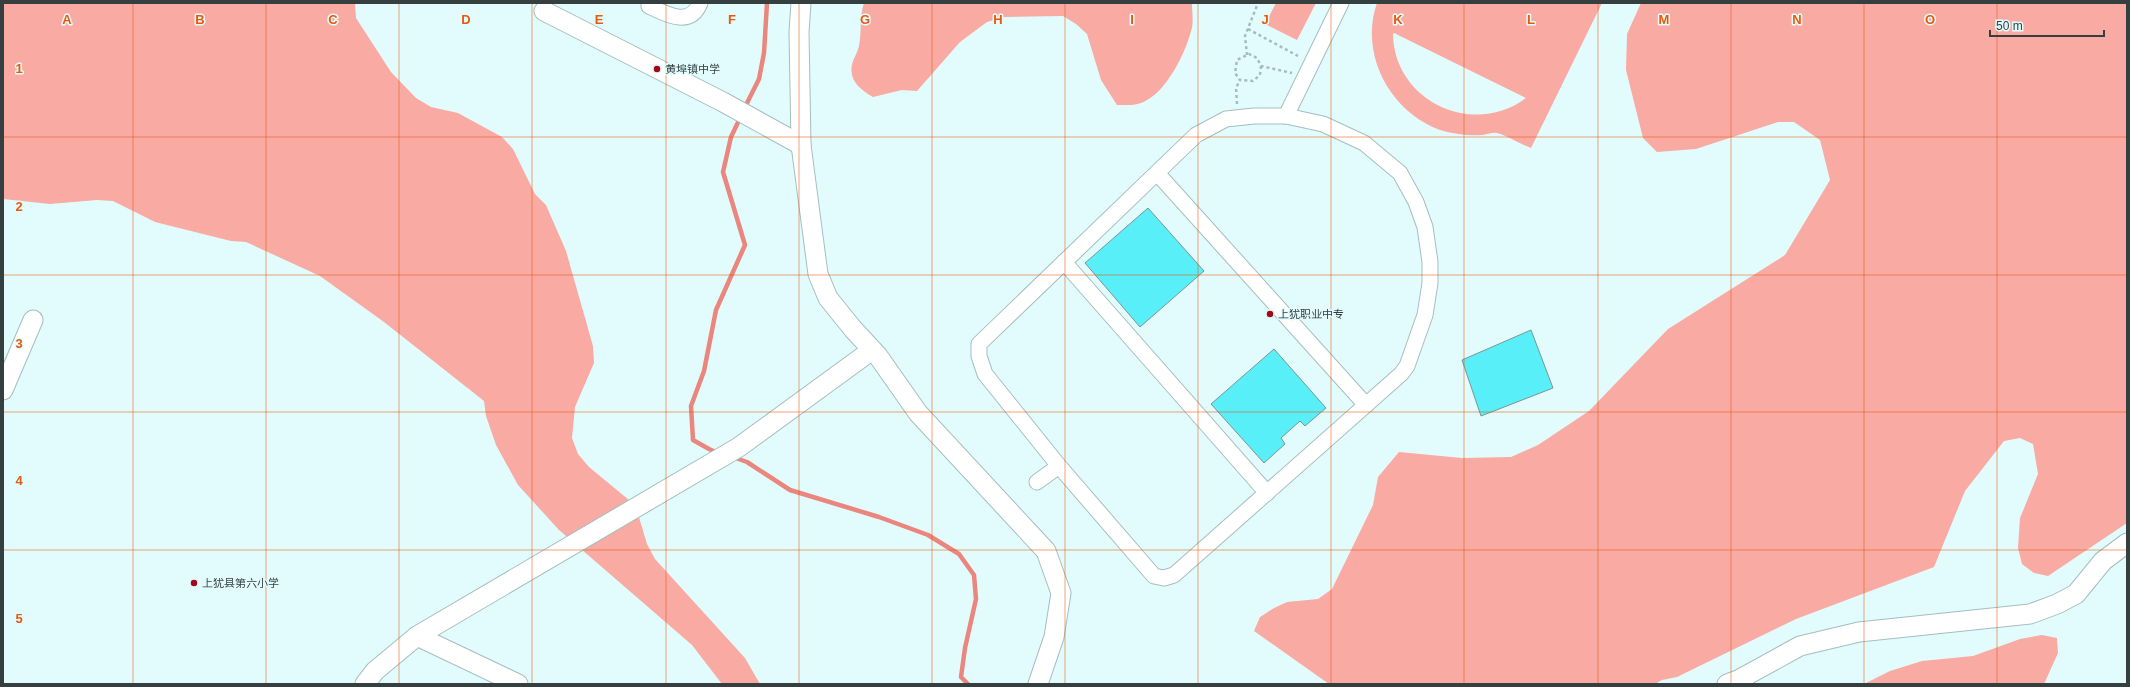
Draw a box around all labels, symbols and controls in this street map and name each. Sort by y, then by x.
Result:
text: A [62,12,72,27]
text: B [195,12,205,27]
text: C [328,12,338,27]
text: D [461,12,471,27]
text: E [595,12,604,27]
text: F [728,12,736,27]
text: G [860,12,870,27]
text: H [993,12,1003,27]
text: I [1130,12,1134,27]
text: J [1261,12,1269,27]
text: K [1393,12,1403,27]
text: L [1527,12,1535,27]
text: M [1659,12,1669,27]
text: N [1792,12,1802,27]
text: O [1925,12,1935,27]
scale bar [1990,12,2104,38]
text: 50 m [1996,19,2023,33]
text: 1 [15,61,23,76]
place label: 黄埠镇中学 [665,63,720,75]
marker: 黄埠镇中学 [652,64,662,74]
text: 2 [15,199,23,214]
place label: 上犹职业中专 [1278,308,1344,320]
marker: 上犹职业中专 [1265,309,1275,319]
text: 3 [15,336,23,351]
text: 4 [15,473,23,488]
place label: 上犹县第六小学 [202,577,279,589]
marker: 上犹县第六小学 [189,578,199,588]
text: 5 [15,611,23,626]

